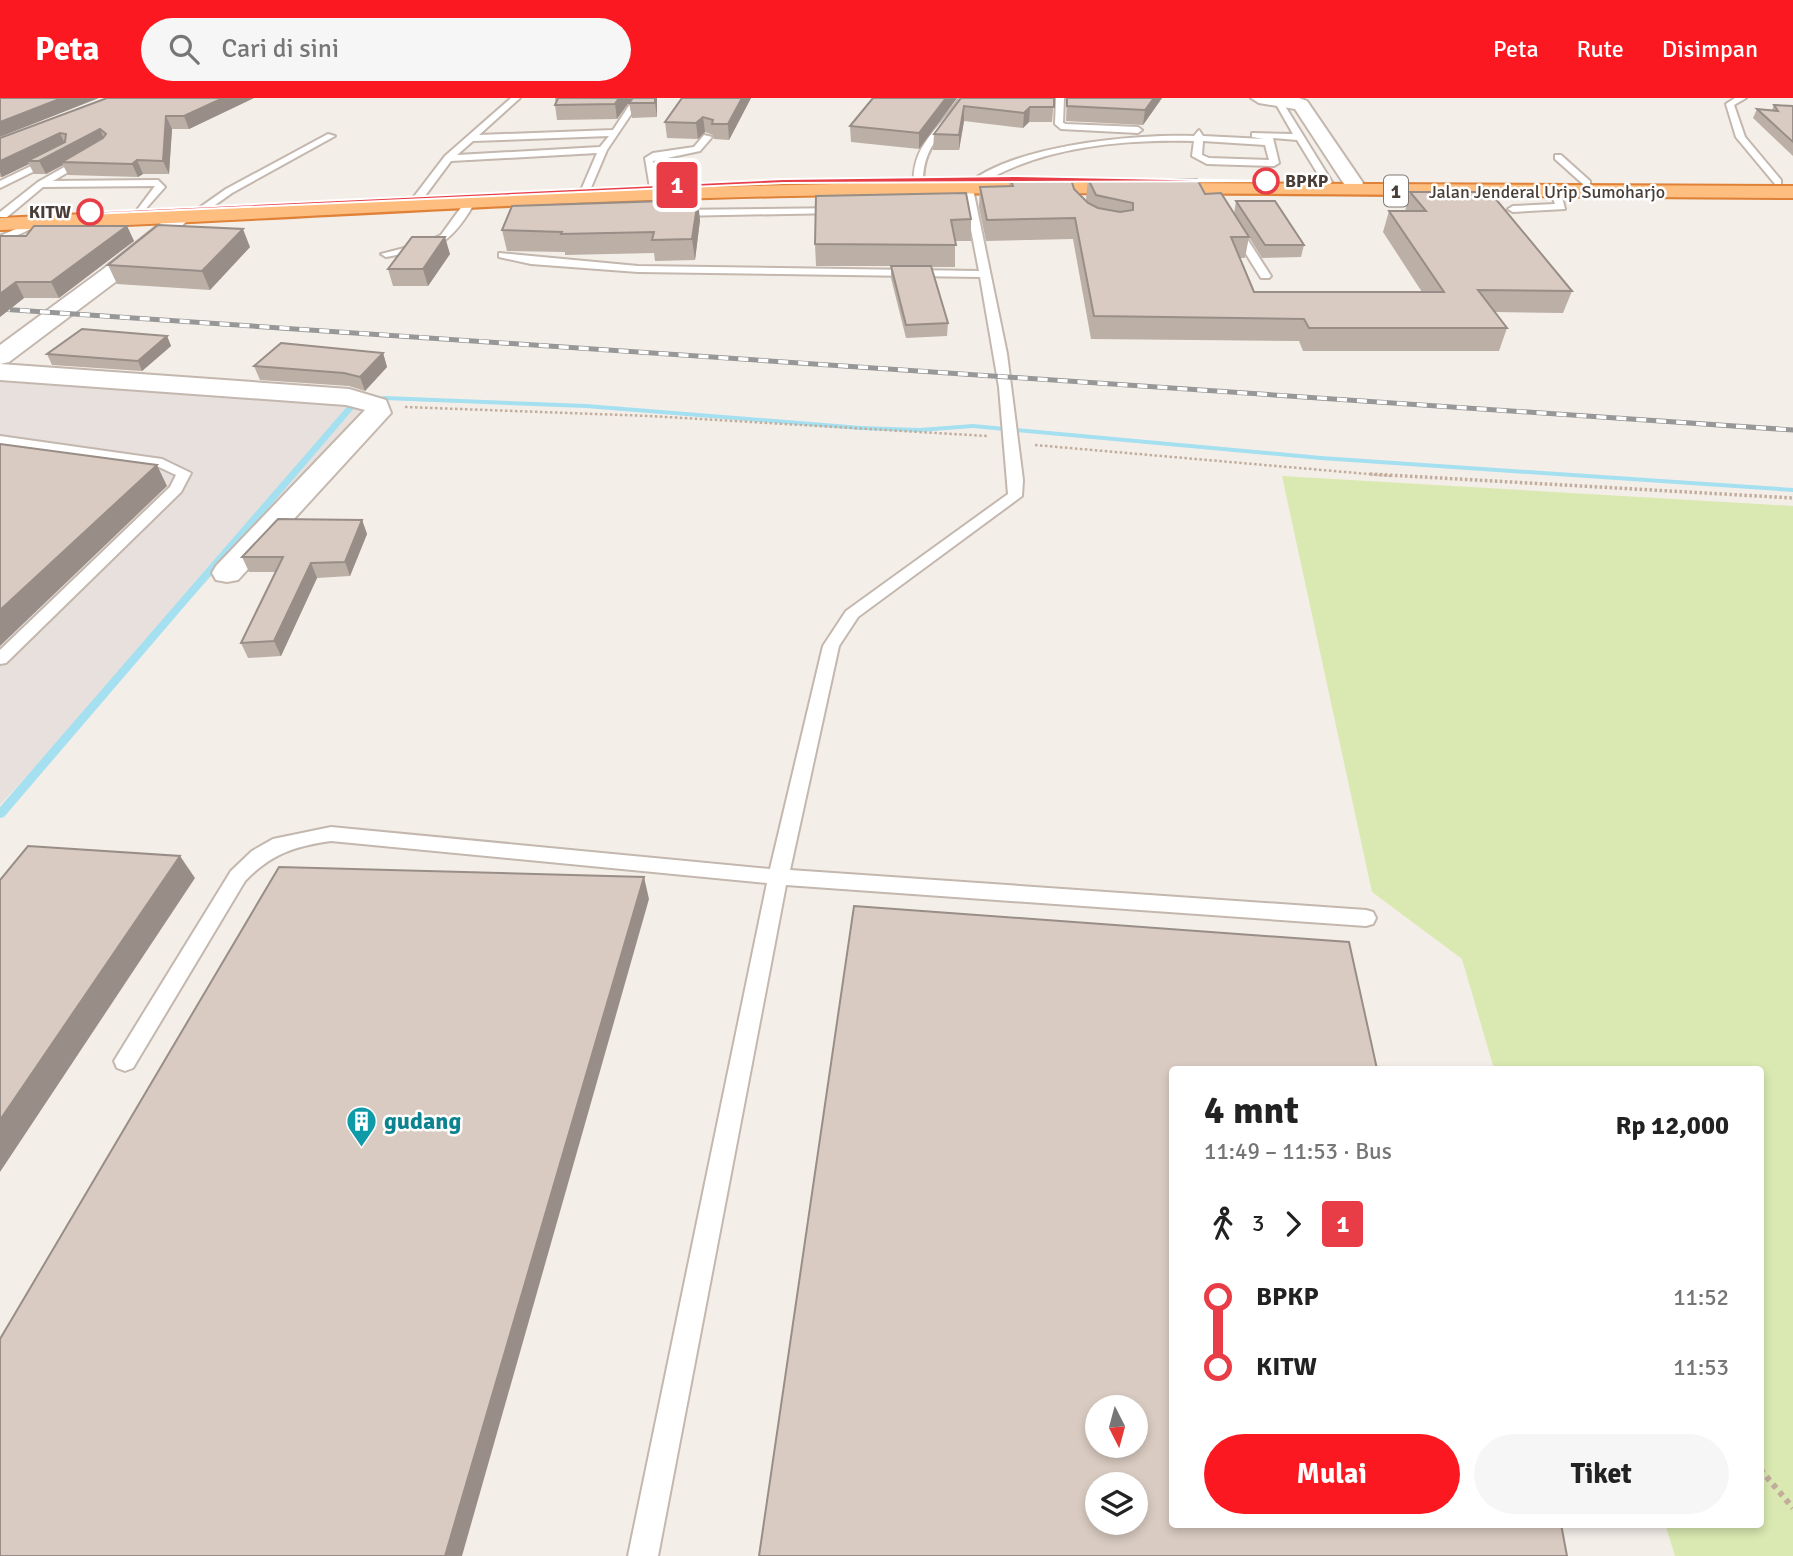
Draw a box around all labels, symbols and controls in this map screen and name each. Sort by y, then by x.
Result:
search box [141,18,631,81]
text: Peta [35,29,99,70]
icon: search [165,30,203,68]
text: Cari di sini [221,33,339,65]
text: Peta [1493,34,1539,64]
text: Rute [1577,34,1624,64]
text: Disimpan [1662,34,1758,64]
line badge: 1 [654,162,700,208]
marker: BPKP [1253,168,1279,194]
text: 1 [671,170,683,200]
place label: BPKP [1285,170,1329,192]
road number: 1 [1384,176,1408,206]
street label: Jalan Jenderal Urip Sumoharjo [1429,181,1665,203]
marker: KITW [77,199,103,225]
place label: KITW [29,201,71,223]
text: 4 mnt [1204,1087,1299,1134]
building icon: gudang [344,1104,378,1148]
place label: gudang [384,1106,461,1136]
text: Rp 12,000 [1615,1110,1729,1142]
text: 11:49 – 11:53 · Bus [1204,1137,1392,1166]
icon: walk [1204,1205,1242,1243]
icon: forward [1274,1205,1312,1243]
text: 3 [1252,1209,1264,1238]
text: 1 [1336,1209,1349,1239]
text: BPKP [1256,1281,1319,1313]
text: 11:52 [1673,1283,1729,1312]
text: KITW [1256,1351,1317,1383]
text: 11:53 [1673,1353,1729,1382]
north arrow [1085,1395,1148,1458]
map controls [1085,1395,1148,1535]
button: Mulai [1204,1434,1460,1514]
button: Tiket [1474,1434,1729,1514]
button: layers [1085,1472,1148,1535]

